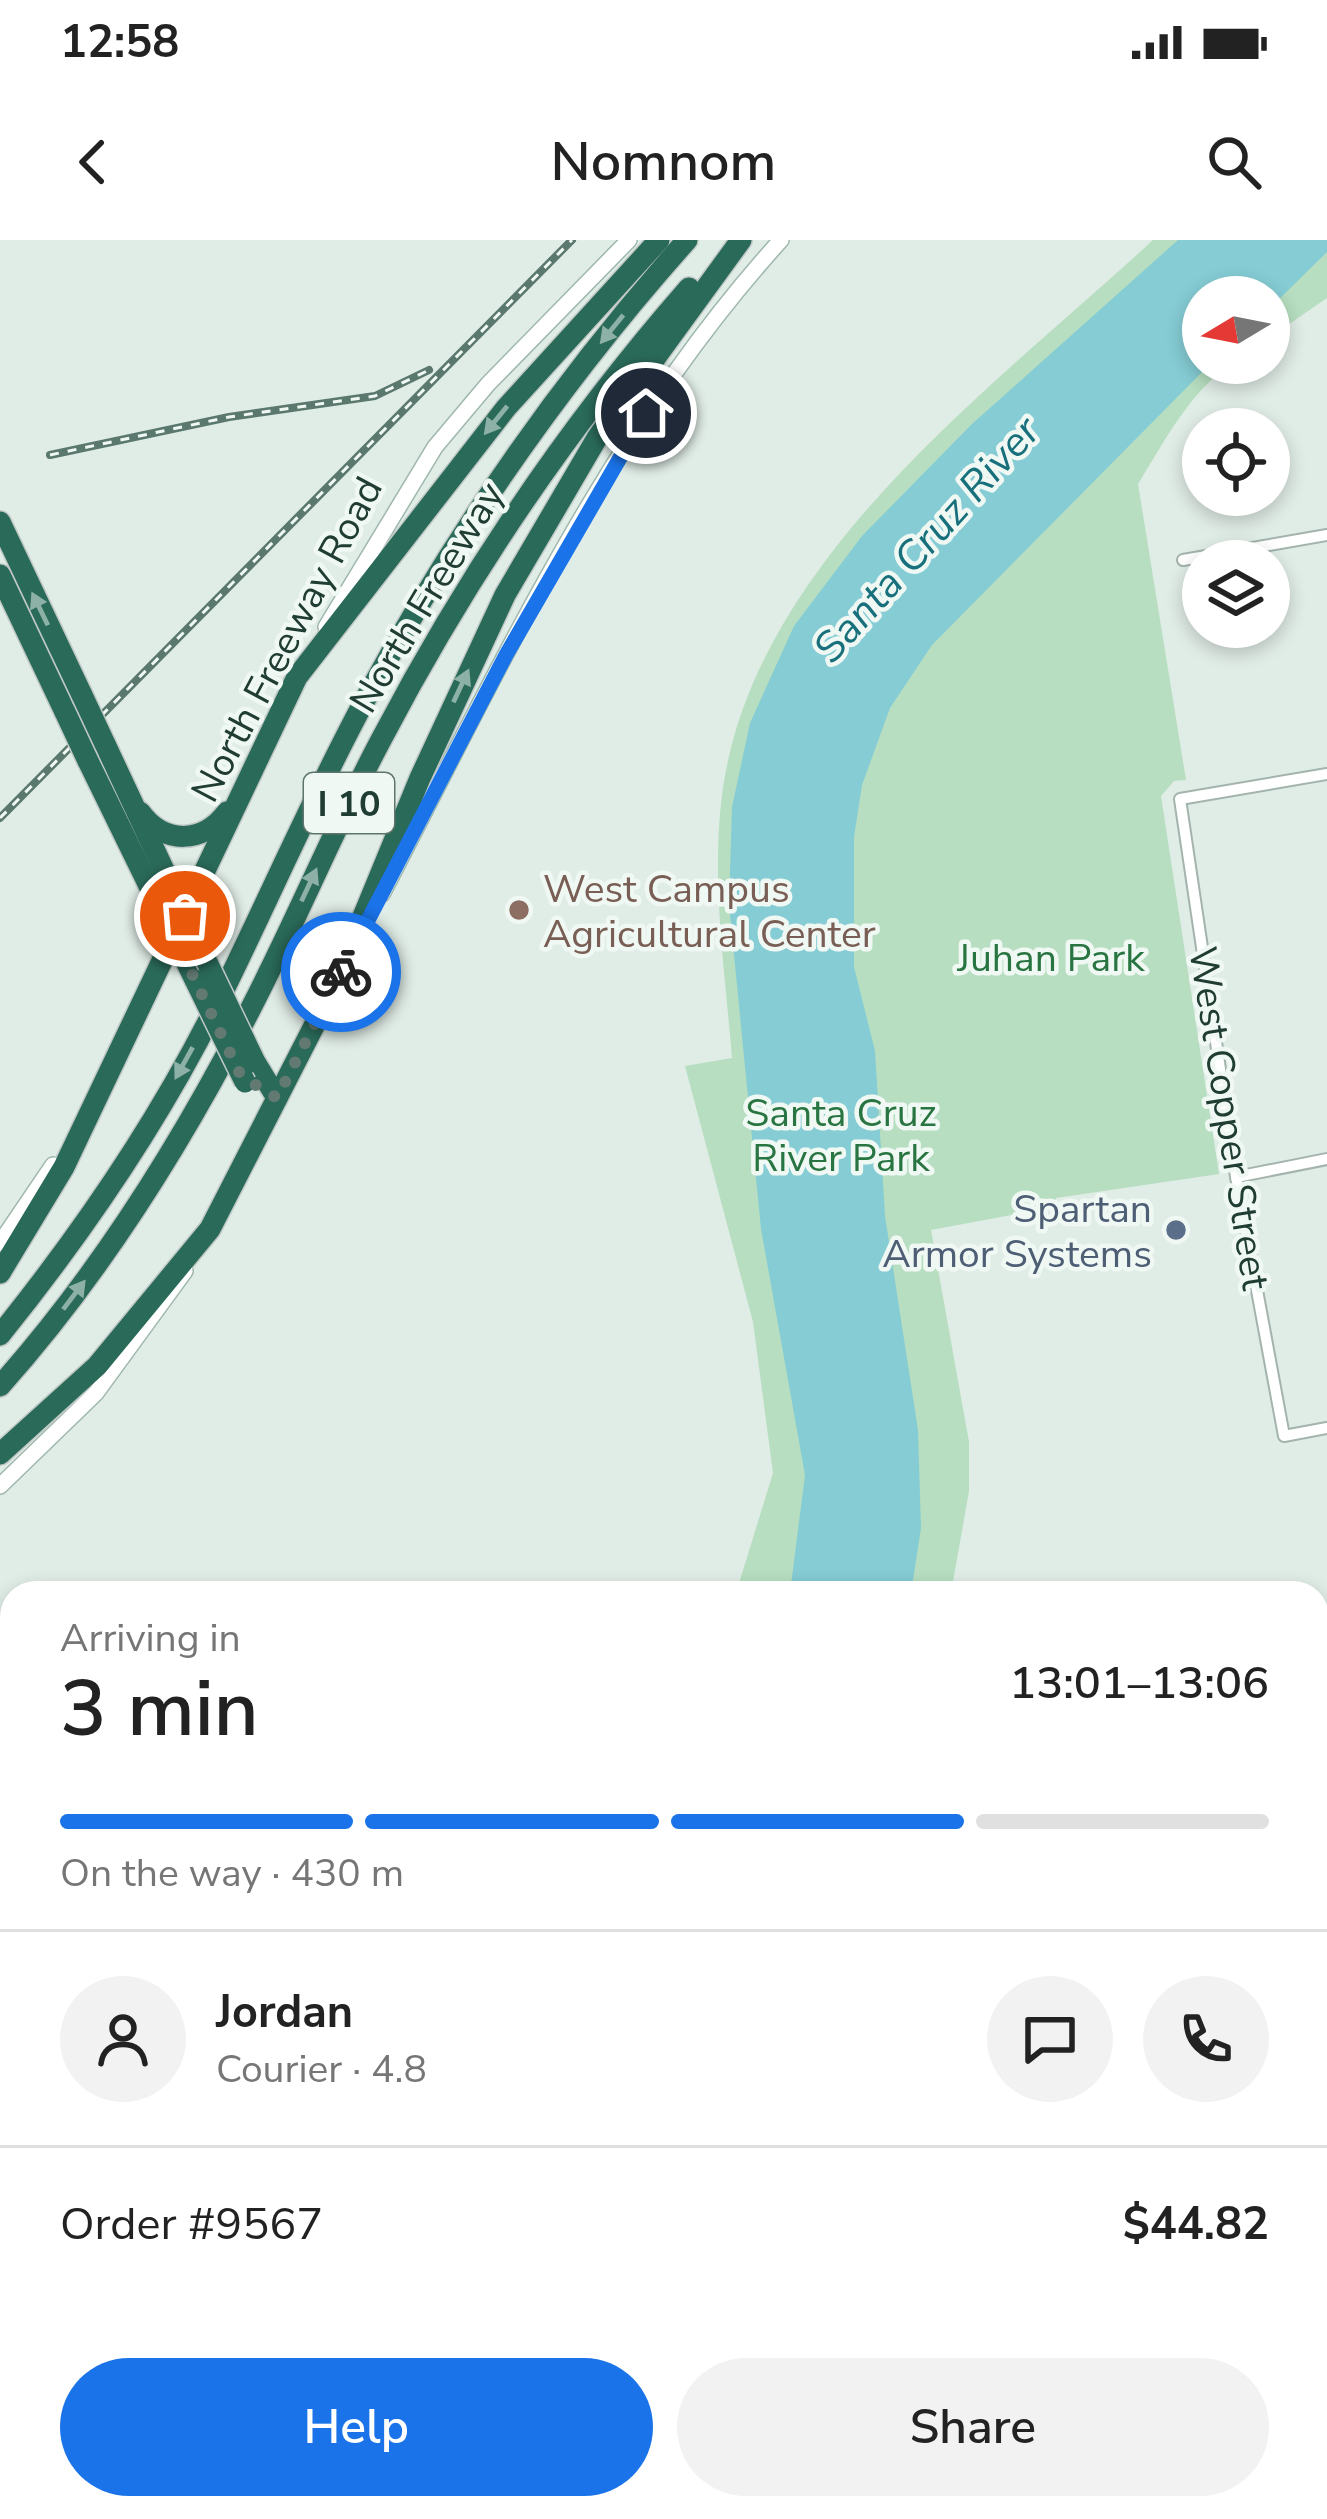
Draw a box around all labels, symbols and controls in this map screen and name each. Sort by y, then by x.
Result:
text: 12:58 [60,12,179,73]
text: Nomnom [551,125,776,199]
icon: back [60,129,126,195]
icon: search [1201,129,1267,195]
north arrow [1182,276,1290,384]
map controls [1182,276,1290,648]
one-way arrow [599,314,625,345]
pin [595,362,697,464]
icon: home [613,380,679,446]
one-way arrow [484,404,509,435]
water label: Santa Cruz River [801,404,1054,676]
button: locate [1182,408,1290,516]
street label: North Freeway Road [179,468,395,812]
street label: North Freeway [338,473,517,723]
button: layers [1182,540,1290,648]
one-way arrow [30,591,50,626]
one-way arrow [451,668,471,703]
road number: I 10 [304,773,394,833]
place label: West Campus Agricultural Center [543,863,876,961]
pin [134,865,236,967]
one-way arrow [300,867,320,902]
icon: bag [152,883,218,949]
marker: West Campus Agricultural Center [506,897,532,923]
courier [281,912,401,1032]
park label: Juhan Park [956,932,1145,985]
icon: bike [308,939,374,1005]
street label: West Copper Street [1175,943,1282,1294]
one-way arrow [174,1046,195,1081]
park label: Santa Cruz River Park [745,1087,937,1185]
place label: Spartan Armor Systems [882,1183,1152,1281]
marker: Spartan Armor Systems [1163,1217,1189,1243]
one-way arrow [61,1280,86,1311]
text: Arriving in [60,1612,241,1665]
text: 13:01–13:06 [1009,1653,1269,1714]
text: 3 min [60,1656,259,1763]
text: On the way · 430 m [60,1847,404,1900]
button: person [60,1976,186,2102]
button: chat [987,1976,1113,2102]
button: phone [1143,1976,1269,2102]
text: Jordan [216,1982,353,2043]
text: Courier · 4.8 [216,2043,427,2096]
text: Order #9567 [60,2194,323,2255]
text: $44.82 [1123,2194,1269,2255]
button: Help [60,2358,653,2496]
button: Share [677,2358,1269,2496]

